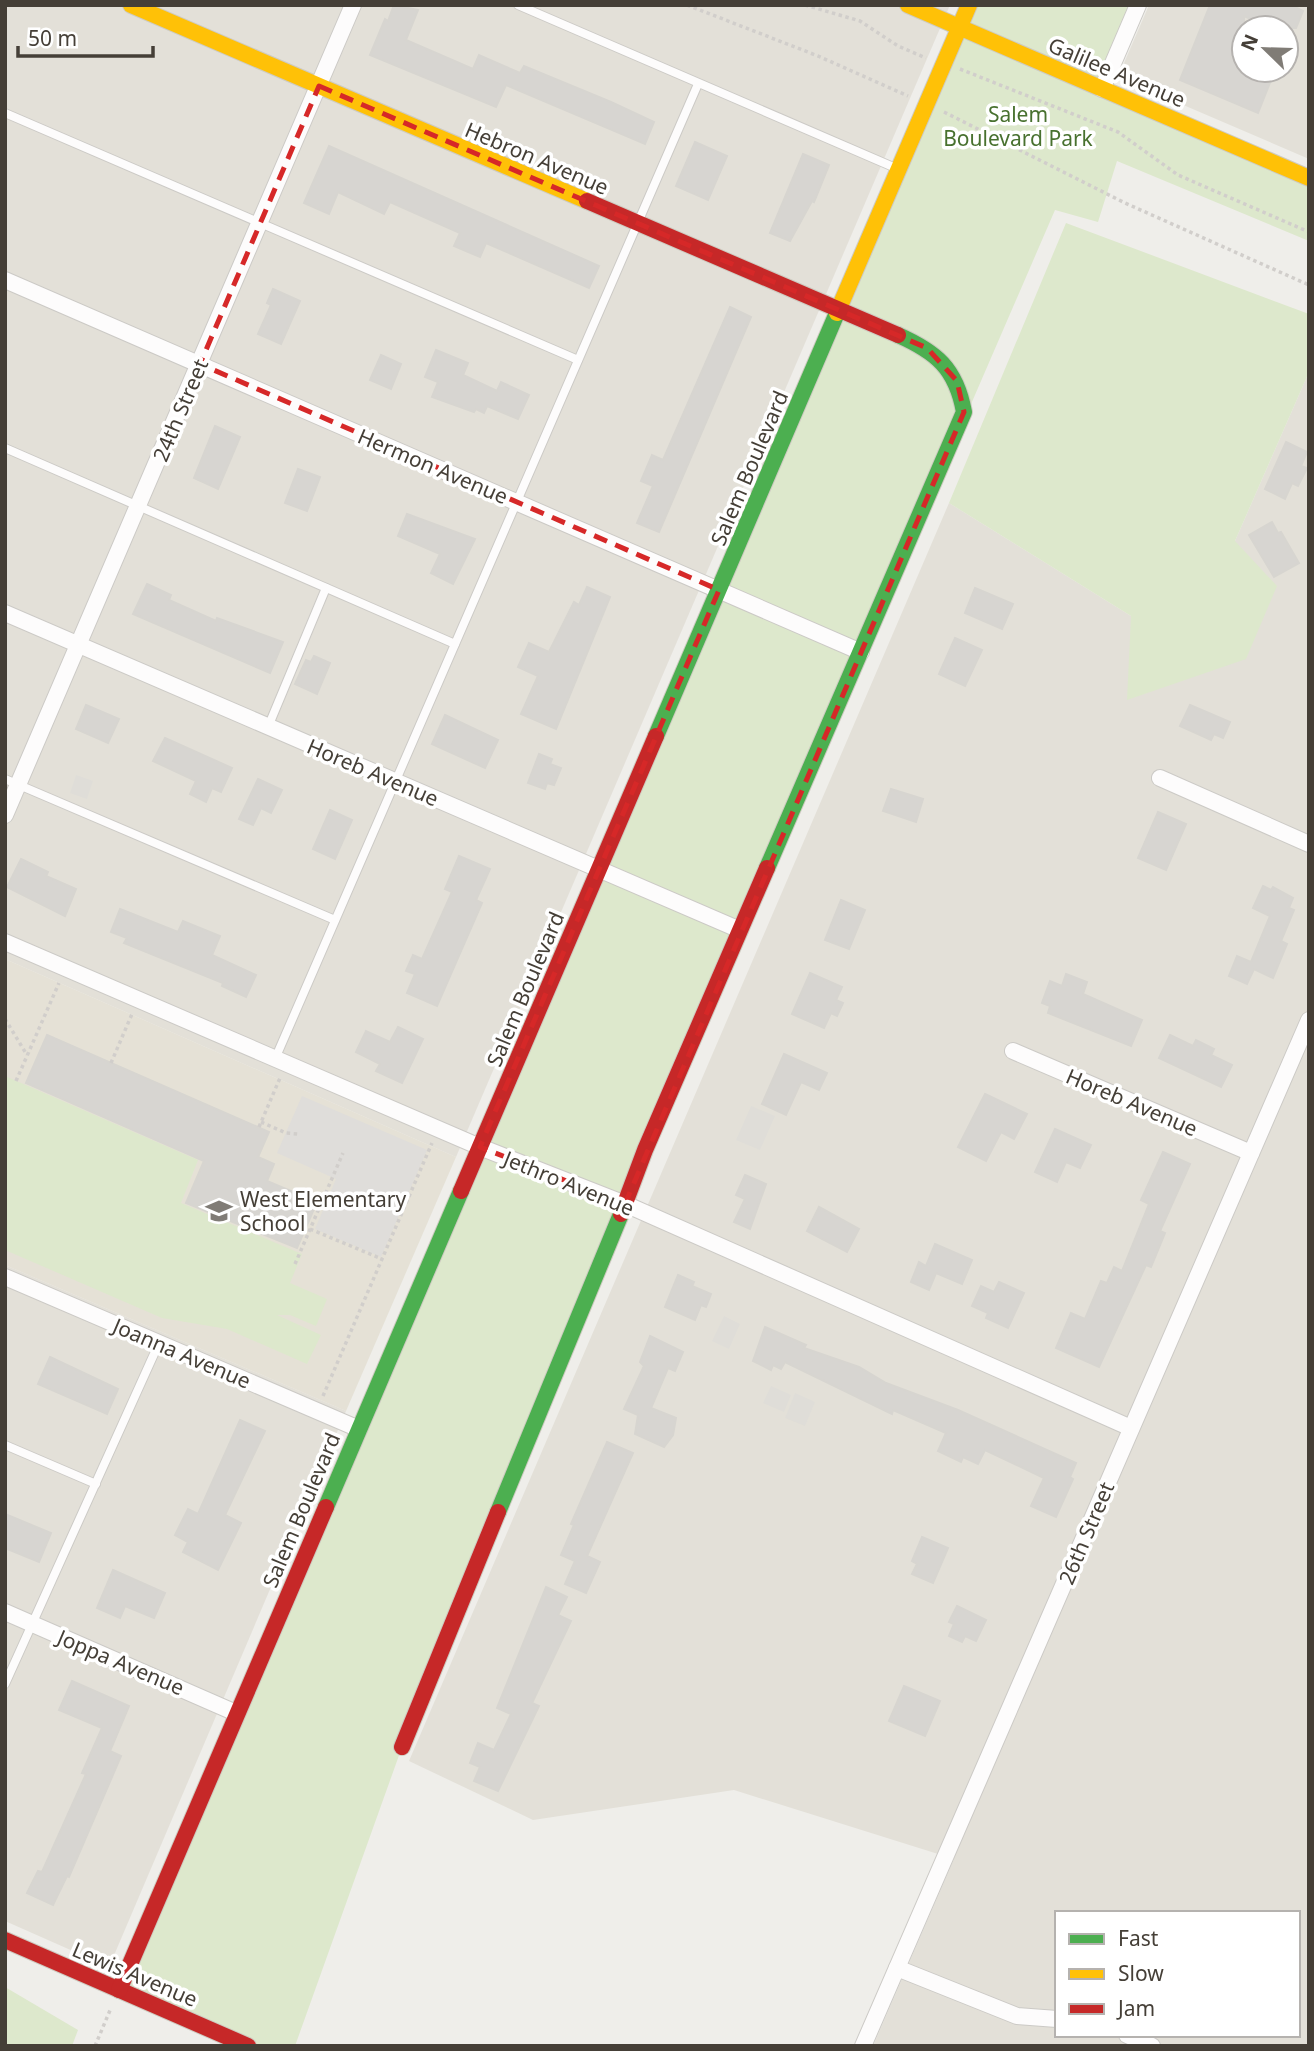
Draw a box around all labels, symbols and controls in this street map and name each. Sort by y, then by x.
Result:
scale bar [18,14,152,58]
north arrow [1230,14,1300,84]
text: 50 m [28,24,77,52]
text: N [1234,30,1264,55]
street label: Galilee Avenue [1044,31,1190,113]
park label: Salem Boulevard Park [943,100,1094,152]
street label: Hebron Avenue [461,115,613,201]
street label: 24th Street [146,354,214,465]
street label: Salem Boulevard [704,386,794,550]
street label: Hermon Avenue [354,422,512,510]
street label: Horeb Avenue [303,732,443,812]
street label: Salem Boulevard [480,907,570,1071]
street label: Horeb Avenue [1062,1062,1202,1142]
street label: Jethro Avenue [498,1143,638,1222]
place label: West Elementary School [240,1185,406,1237]
school or university icon: West Elementary School [204,1196,234,1226]
street label: Joanna Avenue [107,1311,255,1395]
street label: Salem Boulevard [256,1428,346,1592]
street label: 26th Street [1052,1477,1120,1588]
street label: Joppa Avenue [51,1622,189,1701]
legend [1055,1911,1300,2037]
text: Fast [1118,1924,1159,1952]
street label: Lewis Avenue [68,1935,202,2013]
text: Slow [1118,1959,1164,1987]
text: Jam [1116,1994,1155,2022]

